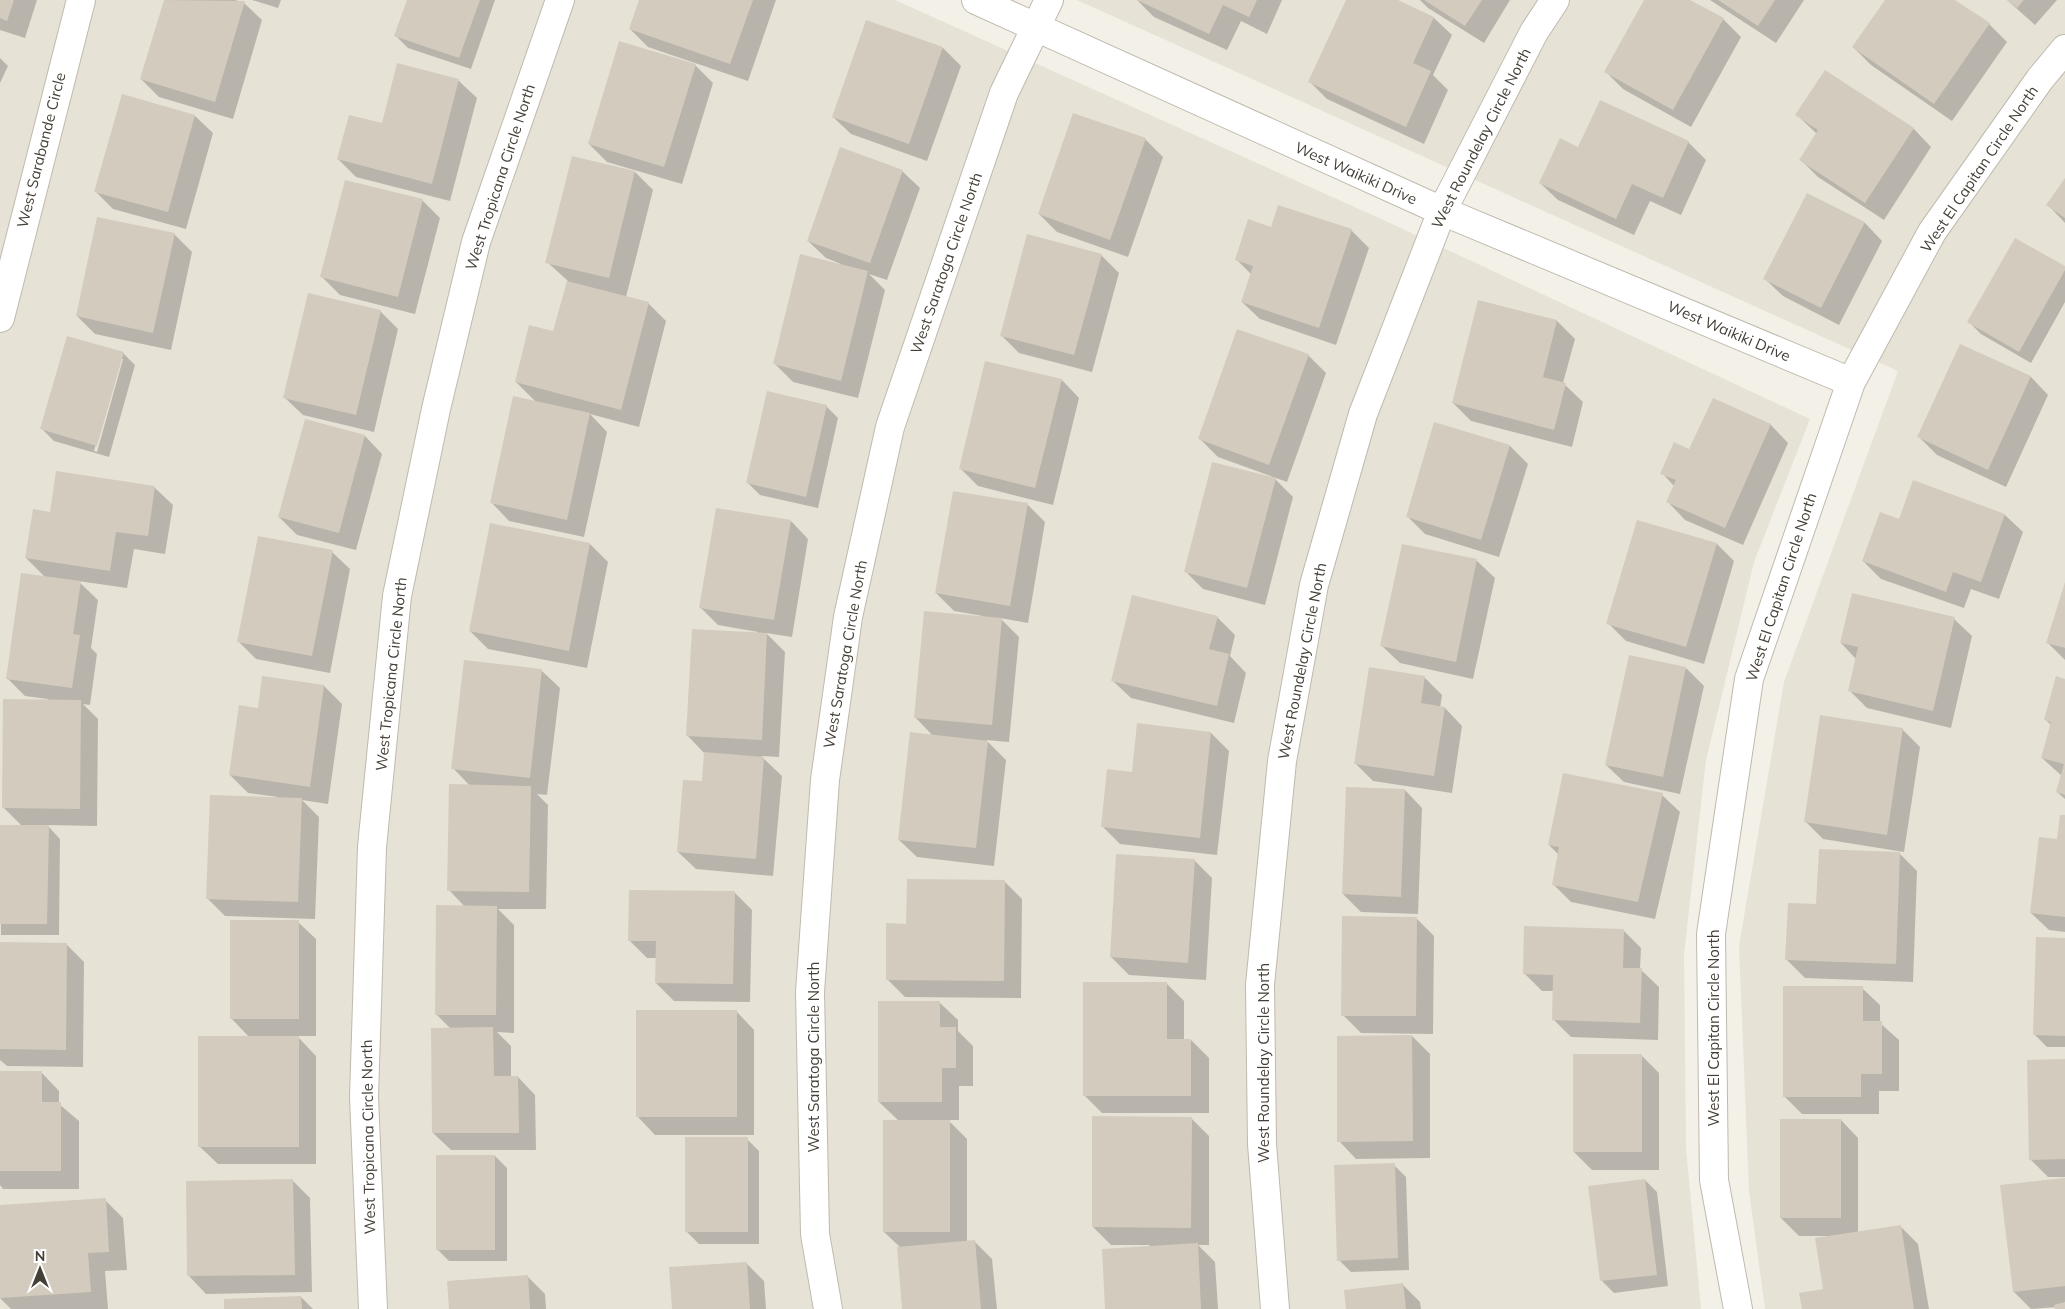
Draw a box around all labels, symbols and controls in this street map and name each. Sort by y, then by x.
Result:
street label: West Roundelay Circle North [1427,45,1535,231]
street label: West Sarabande Circle [13,70,69,230]
street label: West Tropicana Circle North [461,81,539,273]
street label: West El Capitan Circle North [1916,82,2042,256]
street label: West Waikiki Drive [1292,138,1420,208]
street label: West Saratoga Circle North [906,170,986,356]
street label: West Waikiki Drive [1665,297,1793,365]
street label: West El Capitan Circle North [1741,490,1821,684]
street label: West Saratoga Circle North [819,558,871,750]
street label: West Roundelay Circle North [1274,561,1330,761]
street label: West Tropicana Circle North [371,576,411,772]
street label: West El Capitan Circle North [1704,929,1723,1127]
street label: West Saratoga Circle North [804,962,823,1152]
street label: West Roundelay Circle North [1254,963,1273,1163]
street label: West Tropicana Circle North [357,1039,379,1235]
north arrow [15,1244,65,1294]
text: N [35,1247,45,1265]

